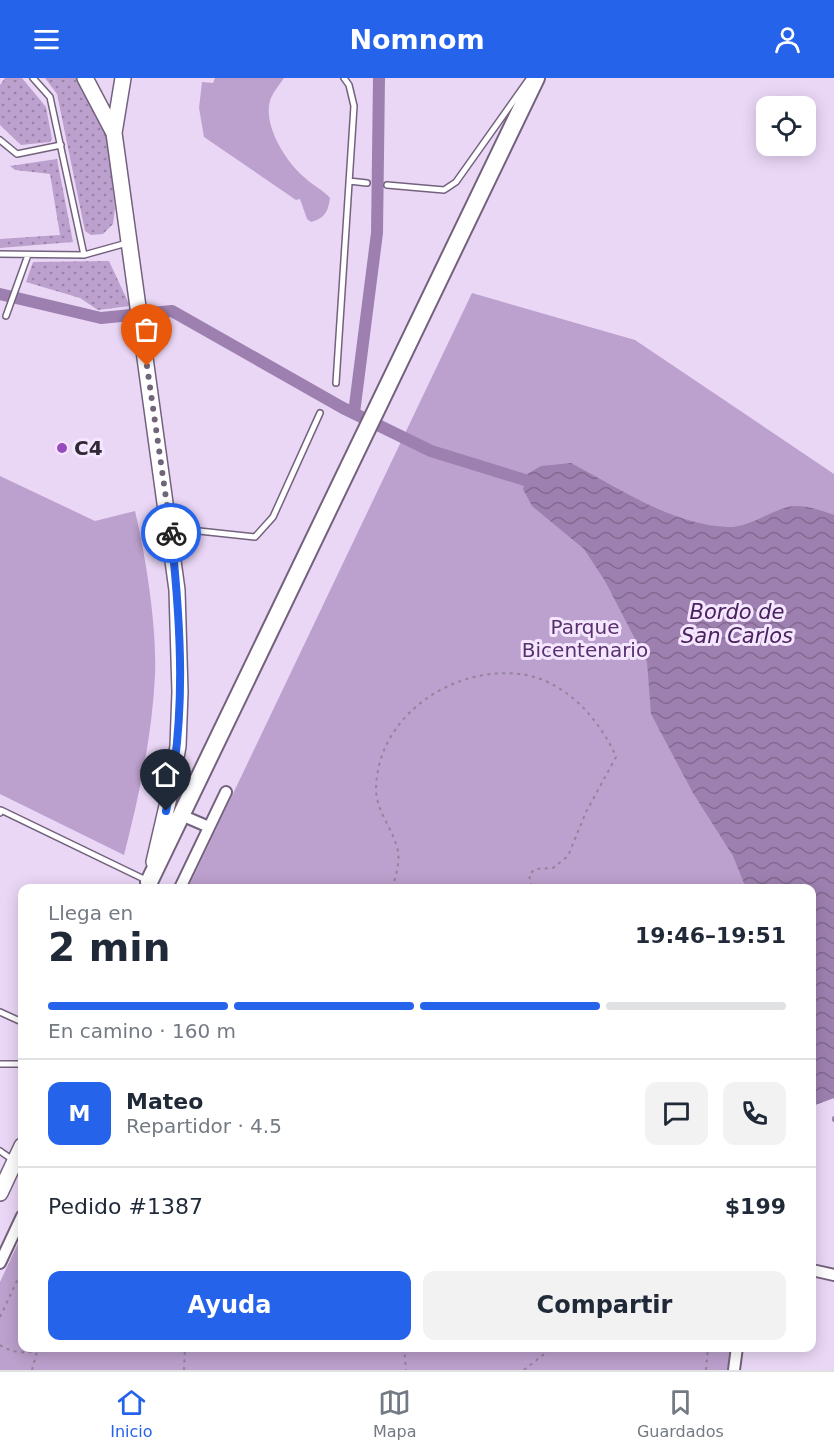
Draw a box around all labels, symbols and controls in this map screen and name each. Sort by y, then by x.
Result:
icon: menu [30,23,63,56]
icon: person [771,23,804,56]
text: Nomnom [349,24,485,55]
map controls [756,96,816,156]
button: locate [756,96,816,156]
pin [121,304,172,366]
icon: bag [130,313,163,346]
place label: C4 [74,436,103,460]
marker: C4 [55,441,69,455]
courier [141,503,201,563]
icon: bike [155,517,188,550]
water label: Bordo de San Carlos [681,600,793,648]
park label: Parque Bicentenario [522,615,648,662]
pin [140,749,191,811]
icon: home [149,758,182,791]
text: Llega en [48,901,133,925]
text: 19:46–19:51 [635,923,786,948]
text: 2 min [48,925,170,970]
text: En camino · 160 m [48,1019,236,1043]
button: chat [645,1082,708,1145]
button: phone [723,1082,786,1145]
text: Mateo [126,1089,203,1114]
text: M [69,1101,90,1126]
text: Repartidor · 4.5 [126,1114,282,1138]
text: Pedido #1387 [48,1194,203,1219]
text: $199 [725,1194,786,1219]
button: Ayuda [48,1271,411,1340]
button: Compartir [423,1271,786,1340]
tab: Inicio [110,1386,153,1441]
tab: Mapa [373,1386,417,1441]
tab: Guardados [637,1386,724,1441]

